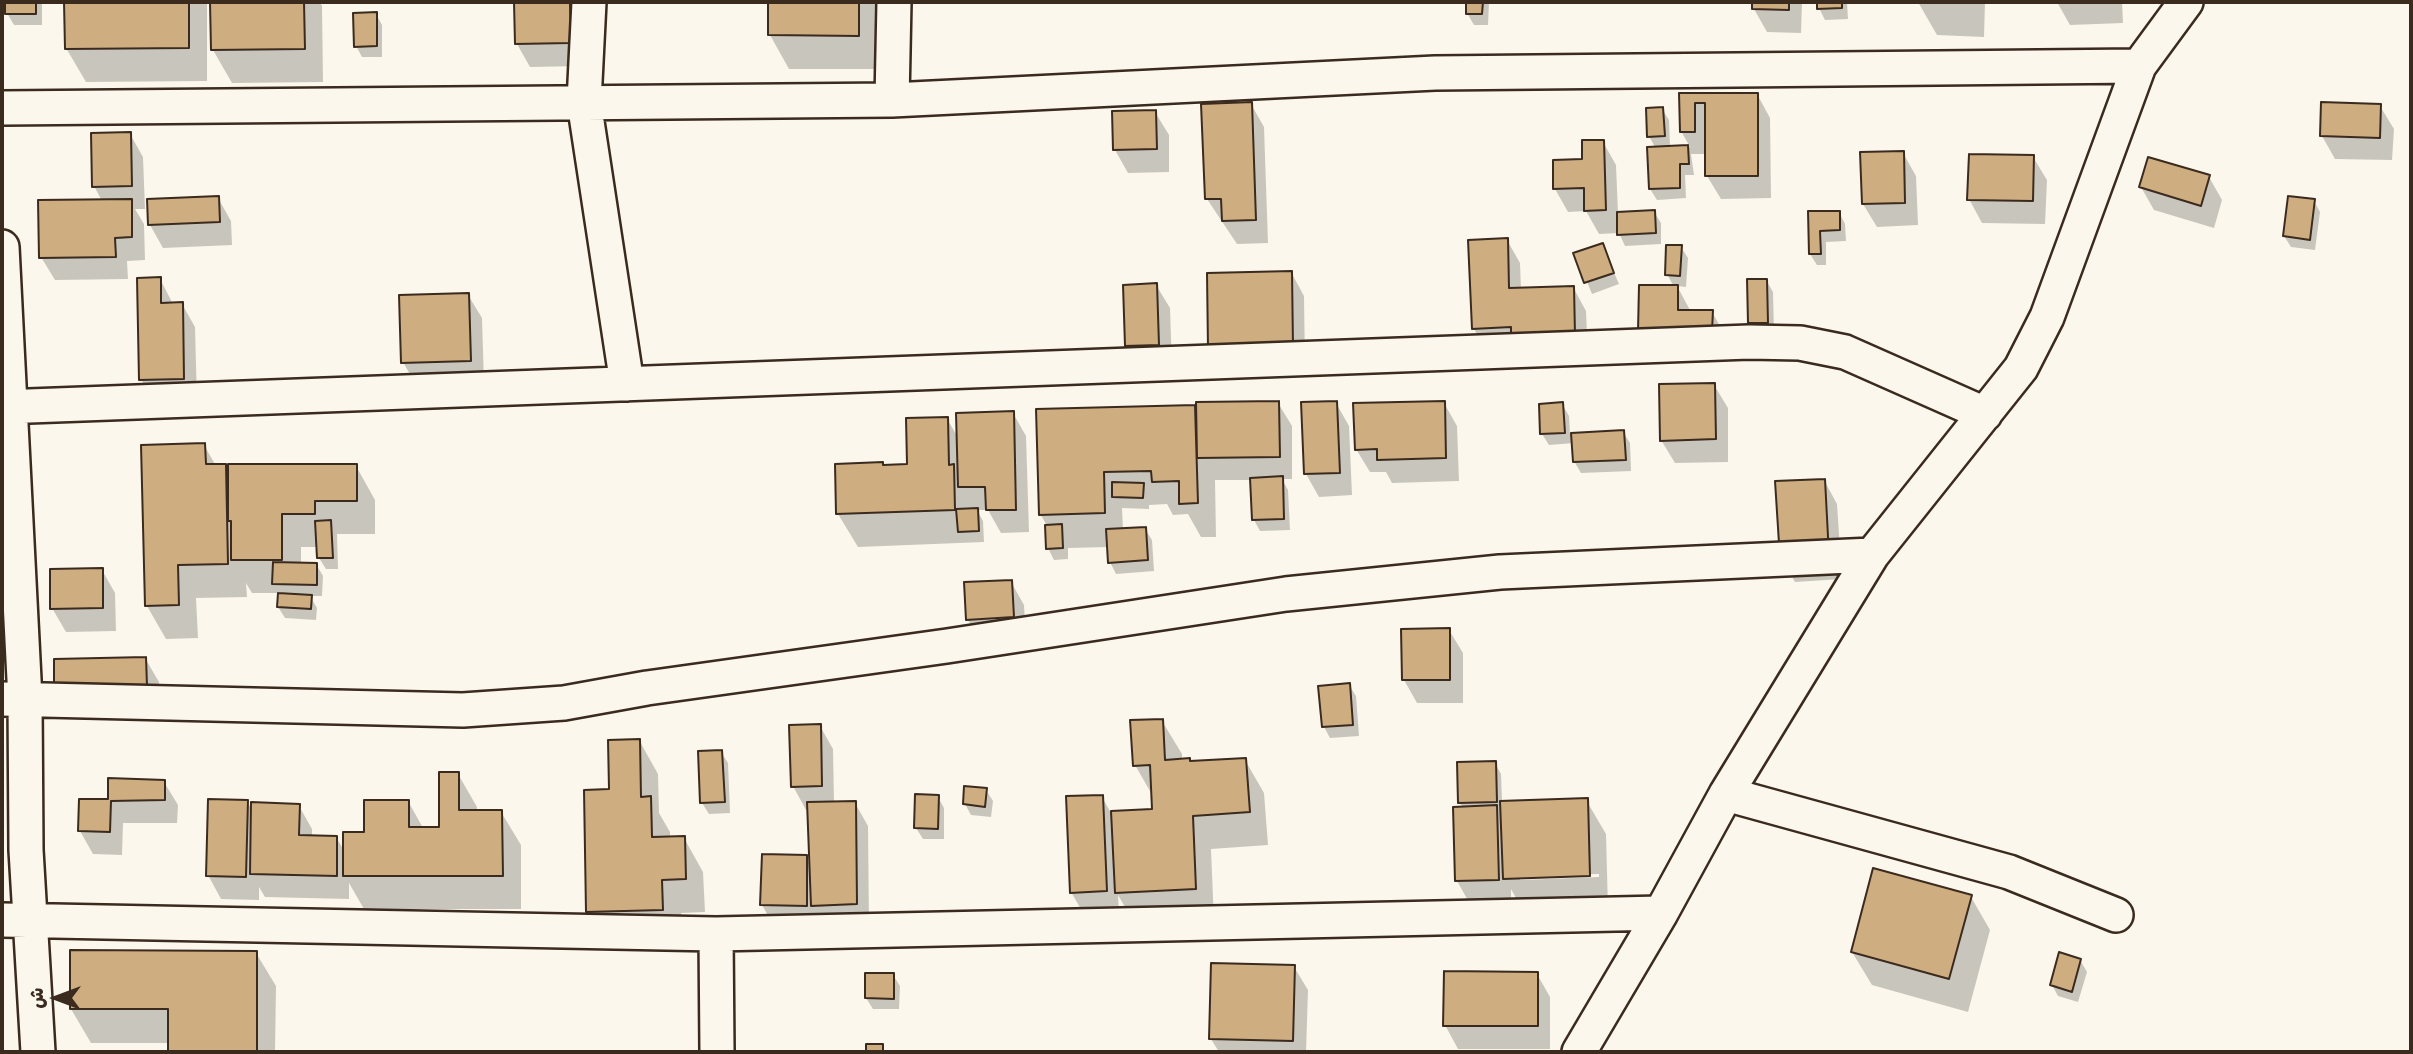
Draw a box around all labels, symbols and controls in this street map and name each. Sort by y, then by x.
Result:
north arrow [21,963,91,1033]
text: ش [21,988,49,1008]

